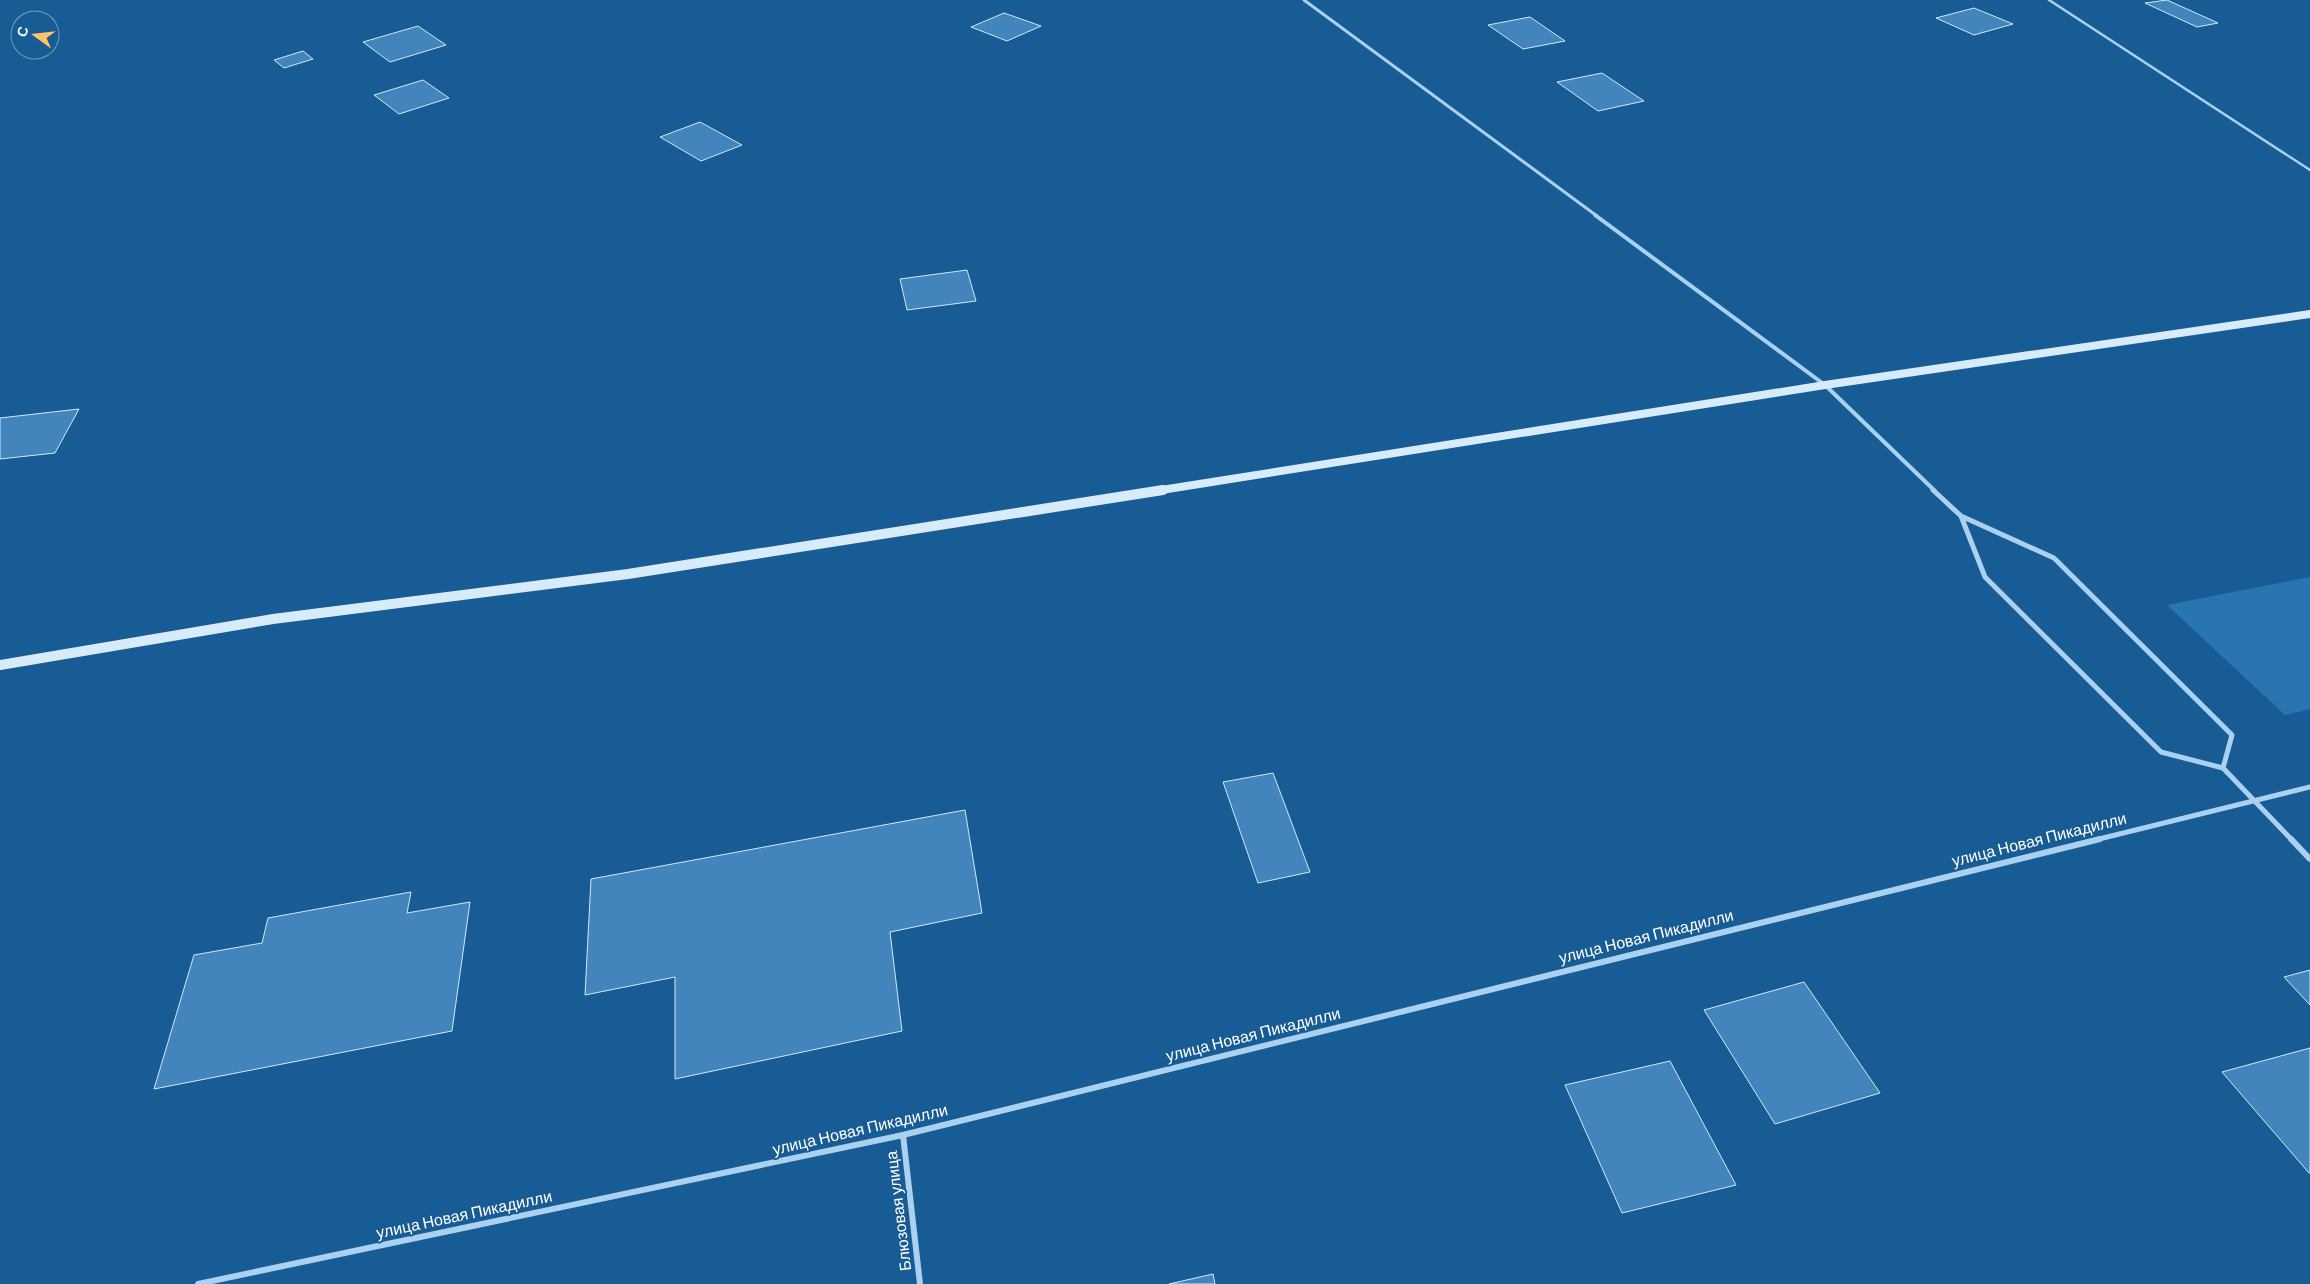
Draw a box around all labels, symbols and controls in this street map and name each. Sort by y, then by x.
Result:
north arrow [10,10,60,60]
text: С [12,24,31,39]
street label: улица Новая Пикадилли [1950,808,2128,869]
street label: улица Новая Пикадилли [1557,905,1735,966]
street label: улица Новая Пикадилли [1164,1003,1342,1064]
street label: улица Новая Пикадилли [770,1099,949,1158]
street label: Блюзовая улица [881,1150,914,1272]
street label: улица Новая Пикадилли [374,1186,554,1241]

